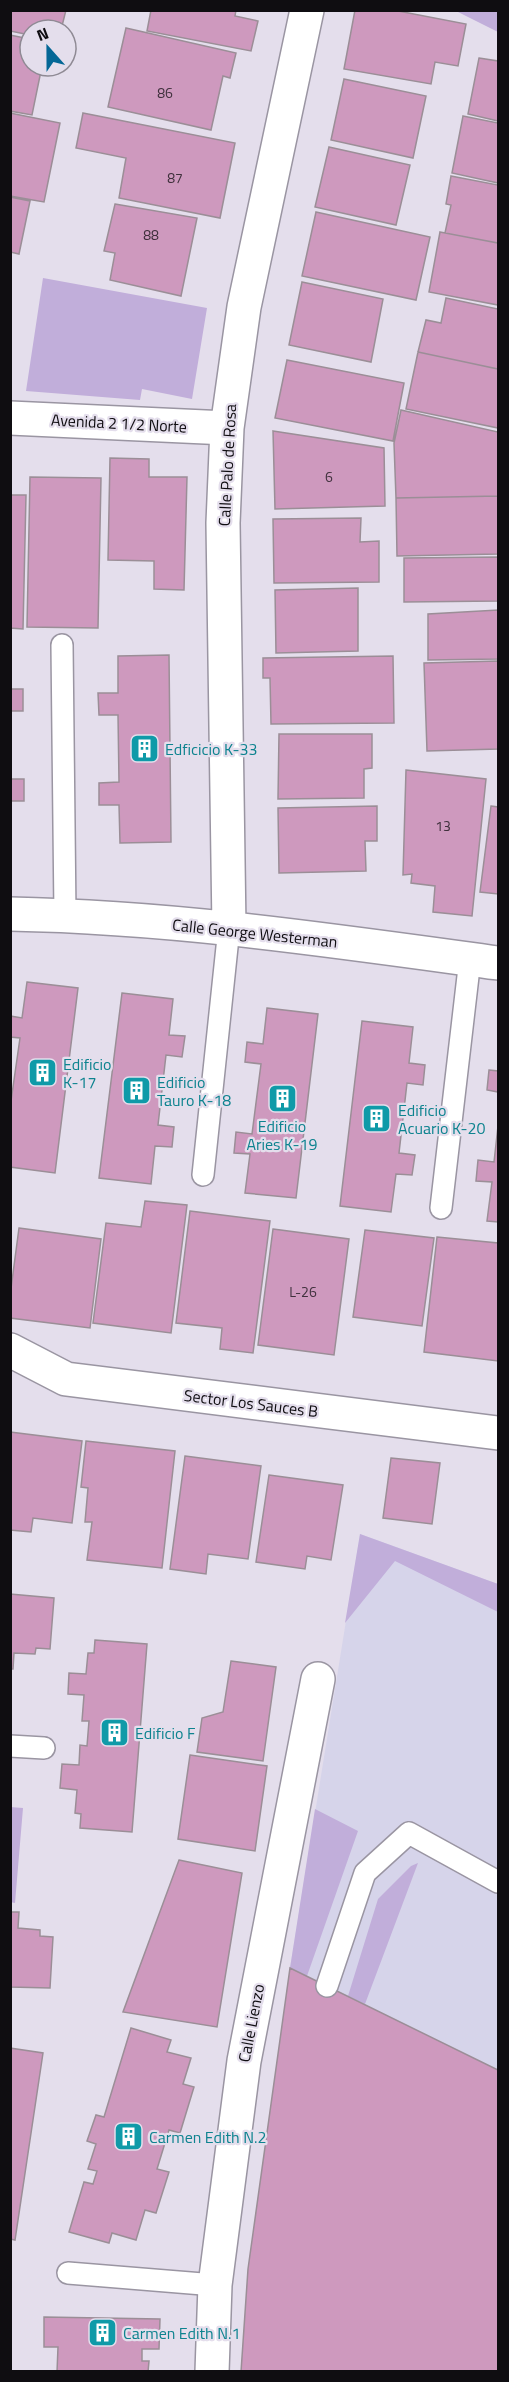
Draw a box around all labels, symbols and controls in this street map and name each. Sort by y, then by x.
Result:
north arrow [18,18,78,78]
text: N [33,21,52,47]
house number: 86 [157,82,173,103]
house number: 87 [167,167,183,188]
house number: 88 [143,224,159,245]
street label: Calle Palo de Rosa [212,403,242,527]
street label: Avenida 2 1/2 Norte [51,407,187,439]
house number: 6 [325,466,333,487]
building icon: Edficicio K-33 [128,733,160,765]
place label: Edficicio K-33 [165,737,257,761]
house number: 13 [435,815,451,836]
street label: Calle George Westerman [171,912,339,954]
place label: Edificio K-17 [63,1052,111,1094]
building icon: Edificio K-17 [26,1057,58,1089]
place label: Edificio Tauro K-18 [157,1070,231,1112]
building icon: Edificio Tauro K-18 [120,1075,152,1107]
building icon: Edificio Aries K-19 [266,1082,298,1114]
place label: Edificio Acuario K-20 [398,1098,485,1140]
building icon: Edificio Acuario K-20 [361,1103,393,1135]
place label: Edificio Aries K-19 [246,1114,318,1156]
house number: L-26 [289,1281,317,1302]
street label: Sector Los Sauces B [183,1383,319,1423]
building icon: Edificio F [98,1717,130,1749]
place label: Edificio F [135,1721,195,1745]
street label: Calle Lienzo [232,1982,270,2064]
building icon: Carmen Edith N.2 [112,2121,144,2153]
place label: Carmen Edith N.2 [149,2125,266,2149]
building icon: Carmen Edith N.1 [86,2317,118,2349]
place label: Carmen Edith N.1 [123,2321,240,2345]

